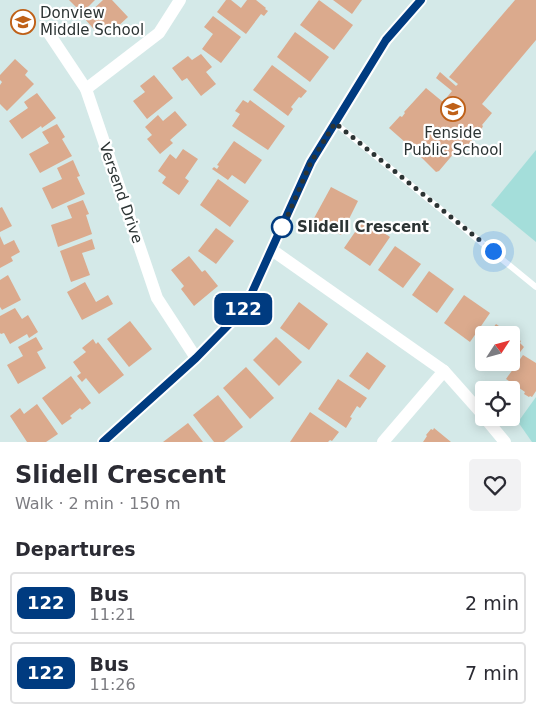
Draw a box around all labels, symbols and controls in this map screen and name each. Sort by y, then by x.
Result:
place label: Donview Middle School [40,4,144,39]
school or university icon: Donview Middle School [10,9,36,35]
school or university icon: Fenside Public School [440,96,466,122]
place label: Fenside Public School [404,124,502,159]
street label: Versend Drive [95,140,147,246]
marker: Slidell Crescent [271,216,293,238]
place label: Slidell Crescent [297,218,429,236]
your location [481,239,506,264]
line badge: 122 [214,293,272,325]
text: 122 [224,298,262,319]
north arrow [475,326,520,371]
map controls [475,326,520,426]
button: locate [475,381,520,426]
button: heart [469,459,521,511]
text: Slidell Crescent [15,461,226,489]
text: Walk · 2 min · 150 m [15,494,180,513]
text: Departures [15,538,136,560]
text: Bus [90,583,129,605]
text: 122 [27,592,65,613]
text: 2 min [465,592,519,614]
text: 11:21 [90,605,136,624]
text: Bus [90,653,129,675]
text: 122 [27,662,65,683]
text: 7 min [465,662,519,684]
text: 11:26 [90,675,136,694]

